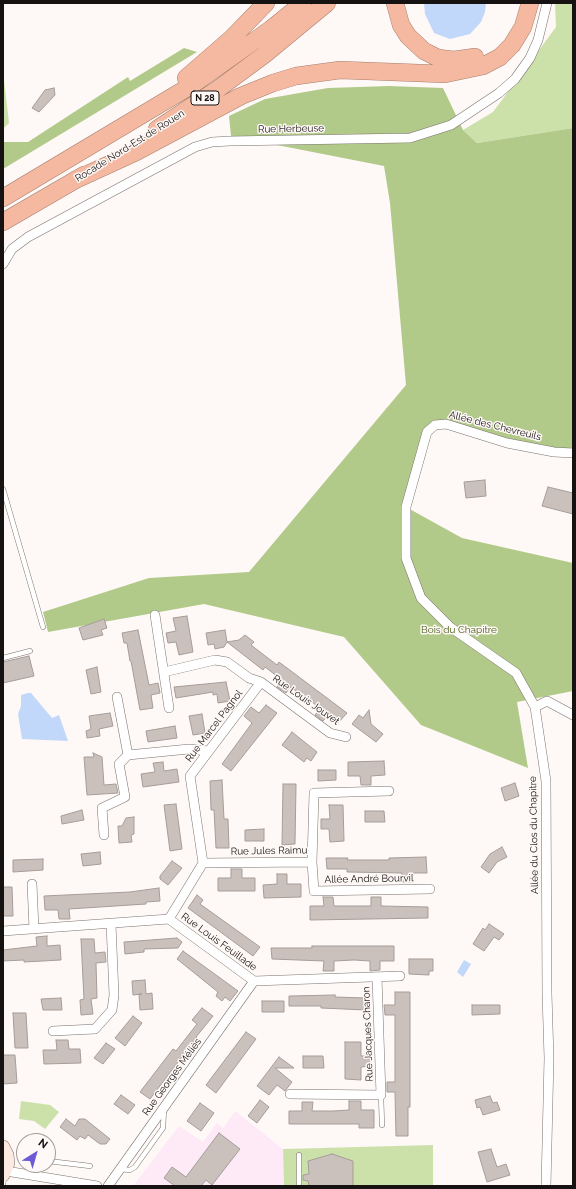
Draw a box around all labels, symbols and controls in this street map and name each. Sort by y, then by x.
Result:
road number: N 28 [191,91,219,105]
street label: Rocade Nord-Est de Rouen [73,107,187,185]
street label: Rue Herbeuse [258,122,324,136]
street label: Allée des Chevreuils [448,409,542,443]
park label: Bois du Chapitre [421,624,497,636]
street label: Rue Louis Jouvet [270,672,342,728]
street label: Rue Marcel Pagnol [183,688,245,764]
street label: Allée du Clos du Chapitre [527,776,541,894]
street label: Rue Jules Raimu [231,844,307,858]
street label: Allée André Bourvil [324,872,414,886]
street label: Rue Louis Feuillade [179,911,259,973]
street label: Rue Jacques Charon [360,986,376,1082]
street label: Rue Georges Méliès [140,1036,204,1118]
north arrow [16,1133,56,1173]
text: N [36,1136,50,1152]

